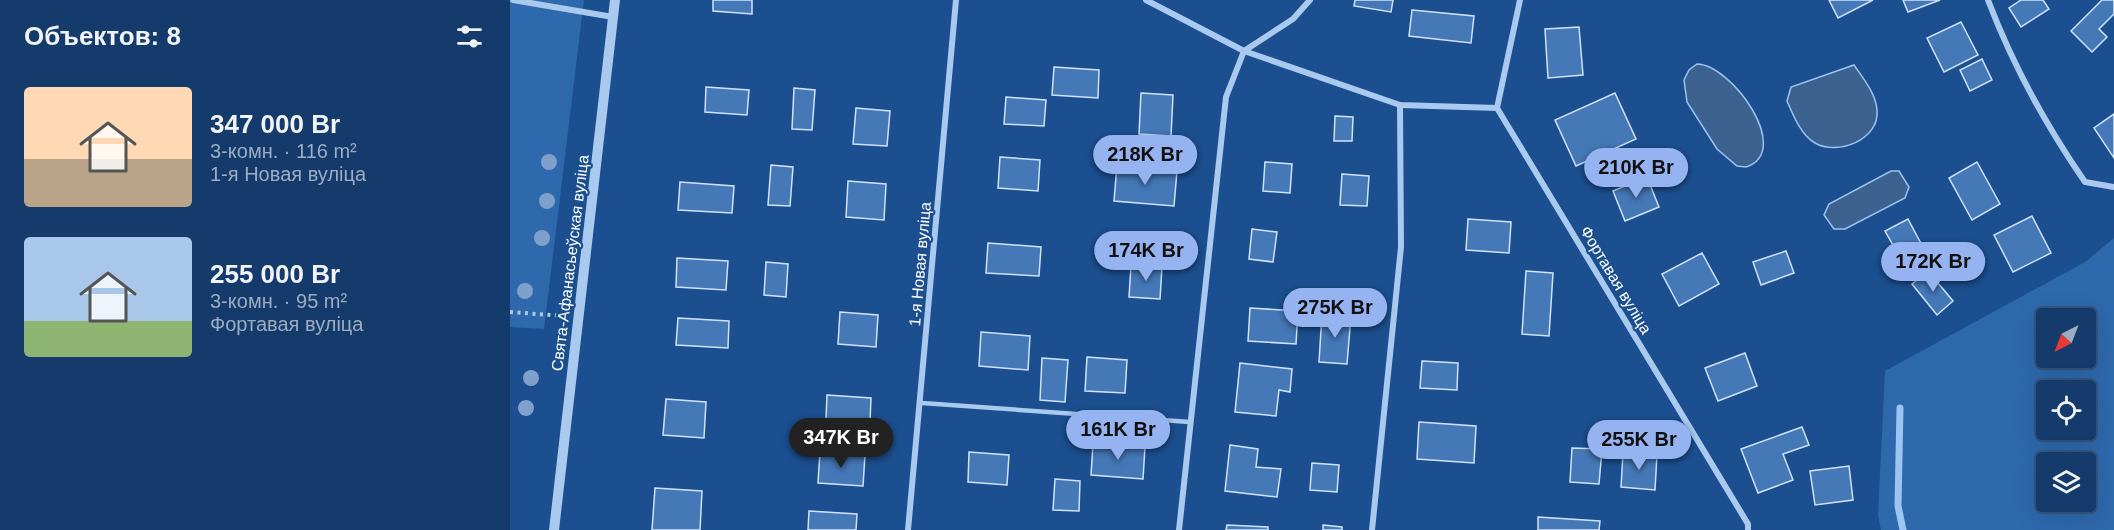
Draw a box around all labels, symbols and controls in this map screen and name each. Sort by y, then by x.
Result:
icon: filters [453,20,486,53]
text: Объектов: 8 [24,21,181,51]
text: 347 000 Br [210,109,340,139]
icon: home [72,111,144,183]
pin: 218K Br [1090,135,1200,186]
text: 3-комн. · 116 m² [210,140,357,162]
text: 218K Br [1107,143,1183,165]
pin: 210K Br [1581,148,1691,199]
street label: Свята-Афанасьеўская вуліца [548,154,592,372]
text: 210K Br [1598,156,1674,178]
text: 1-я Новая вуліца [210,163,366,185]
street label: 1-я Новая вуліца [906,201,934,327]
street label: Фортавая вуліца [1577,223,1655,337]
pin: 174K Br [1091,231,1201,282]
text: 174K Br [1108,239,1184,261]
pin: 172K Br [1878,242,1988,293]
text: 172K Br [1895,250,1971,272]
text: 255 000 Br [210,259,340,289]
icon: home [72,261,144,333]
pin: 275K Br [1280,288,1390,339]
text: 3-комн. · 95 m² [210,290,347,312]
text: 275K Br [1297,296,1373,318]
north arrow [2036,308,2096,368]
map controls [2036,308,2096,512]
text: Фортавая вуліца [210,313,363,335]
button: locate [2036,380,2096,440]
pin: 161K Br [1063,410,1173,461]
pin: 347K Br [786,418,896,469]
text: 161K Br [1080,418,1156,440]
pin: 255K Br [1584,420,1694,471]
text: 347K Br [803,426,879,448]
text: 255K Br [1601,428,1677,450]
button: layers [2036,452,2096,512]

